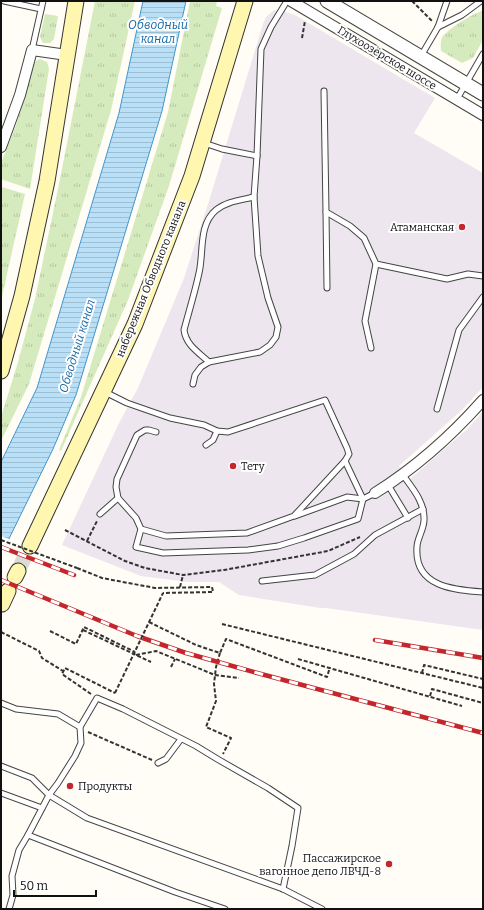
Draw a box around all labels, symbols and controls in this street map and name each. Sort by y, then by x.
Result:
water label: Обводный канал [128,18,188,46]
street label: Глухоозёрское шоссе [335,23,439,93]
street label: набережная Обводного канала [114,199,188,359]
place label: Атаманская [390,221,454,234]
marker: Атаманская [457,222,467,232]
water label: Обводный канал [56,298,98,394]
place label: Тету [241,460,265,473]
marker: Тету [228,461,238,471]
place label: Продукты [78,780,133,793]
marker: Продукты [65,781,75,791]
place label: Пассажирское вагонное депо ЛВЧД-8 [259,852,381,878]
marker: Пассажирское вагонное депо ЛВЧД-8 [384,859,394,869]
scale bar [14,872,96,898]
text: 50 m [20,879,49,893]

